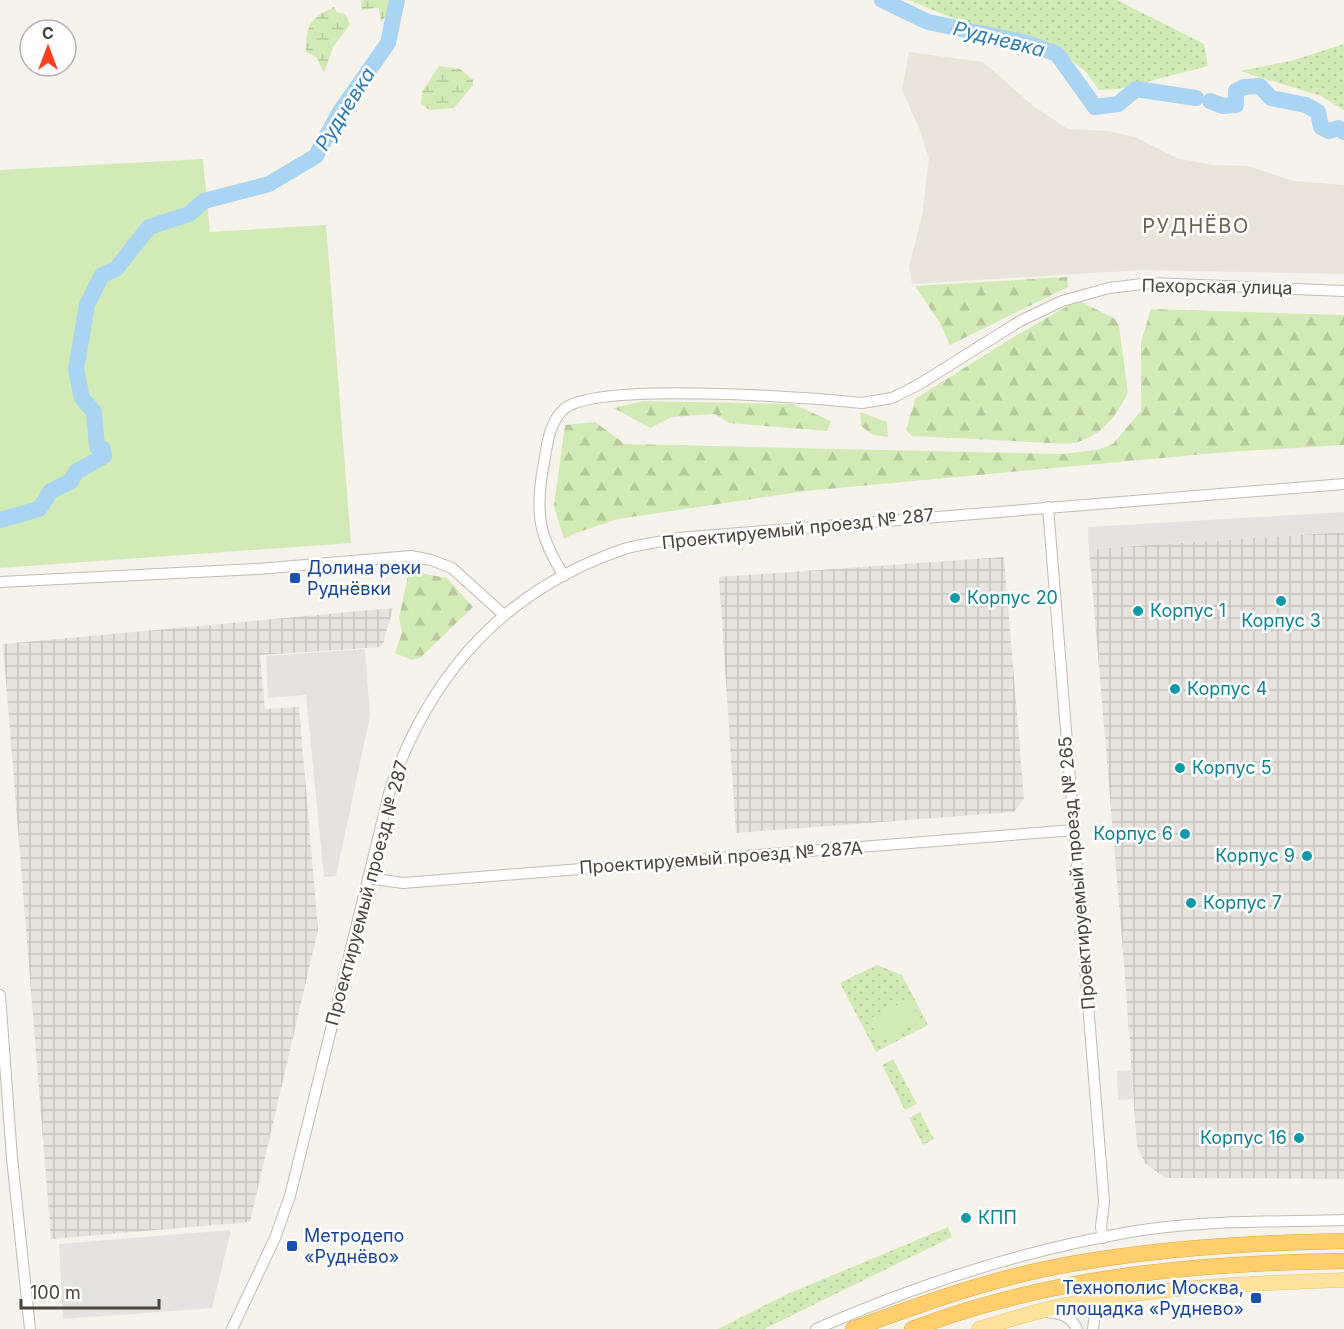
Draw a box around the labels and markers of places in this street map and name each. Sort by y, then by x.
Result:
place label: Долина реки Руднёвки [307,557,421,599]
marker: Долина реки Руднёвки [288,571,302,585]
place label: Корпус 20 [967,587,1058,608]
marker: Корпус 20 [948,591,962,605]
marker: Корпус 3 [1274,594,1288,608]
place label: Корпус 1 [1150,600,1226,621]
marker: Корпус 1 [1131,604,1145,618]
place label: Корпус 3 [1241,610,1321,631]
place label: Корпус 4 [1187,678,1267,699]
marker: Корпус 4 [1168,682,1182,696]
place label: Корпус 5 [1192,757,1272,778]
marker: Корпус 5 [1173,761,1187,775]
place label: Корпус 6 [1093,823,1173,844]
marker: Корпус 6 [1178,827,1192,841]
place label: Корпус 9 [1215,845,1295,866]
marker: Корпус 9 [1300,849,1314,863]
place label: Корпус 7 [1203,892,1282,913]
marker: Корпус 7 [1184,896,1198,910]
place label: Корпус 16 [1200,1127,1287,1148]
marker: Корпус 16 [1292,1131,1306,1145]
place label: КПП [978,1207,1017,1228]
marker: КПП [959,1211,973,1225]
place label: Метродепо «Руднёво» [304,1225,404,1267]
marker: Метродепо «Руднёво» [285,1239,299,1253]
place label: Технополис Москва, площадка «Руднево» [1056,1277,1244,1319]
marker: Технополис Москва, площадка «Руднево» [1249,1291,1263,1305]

